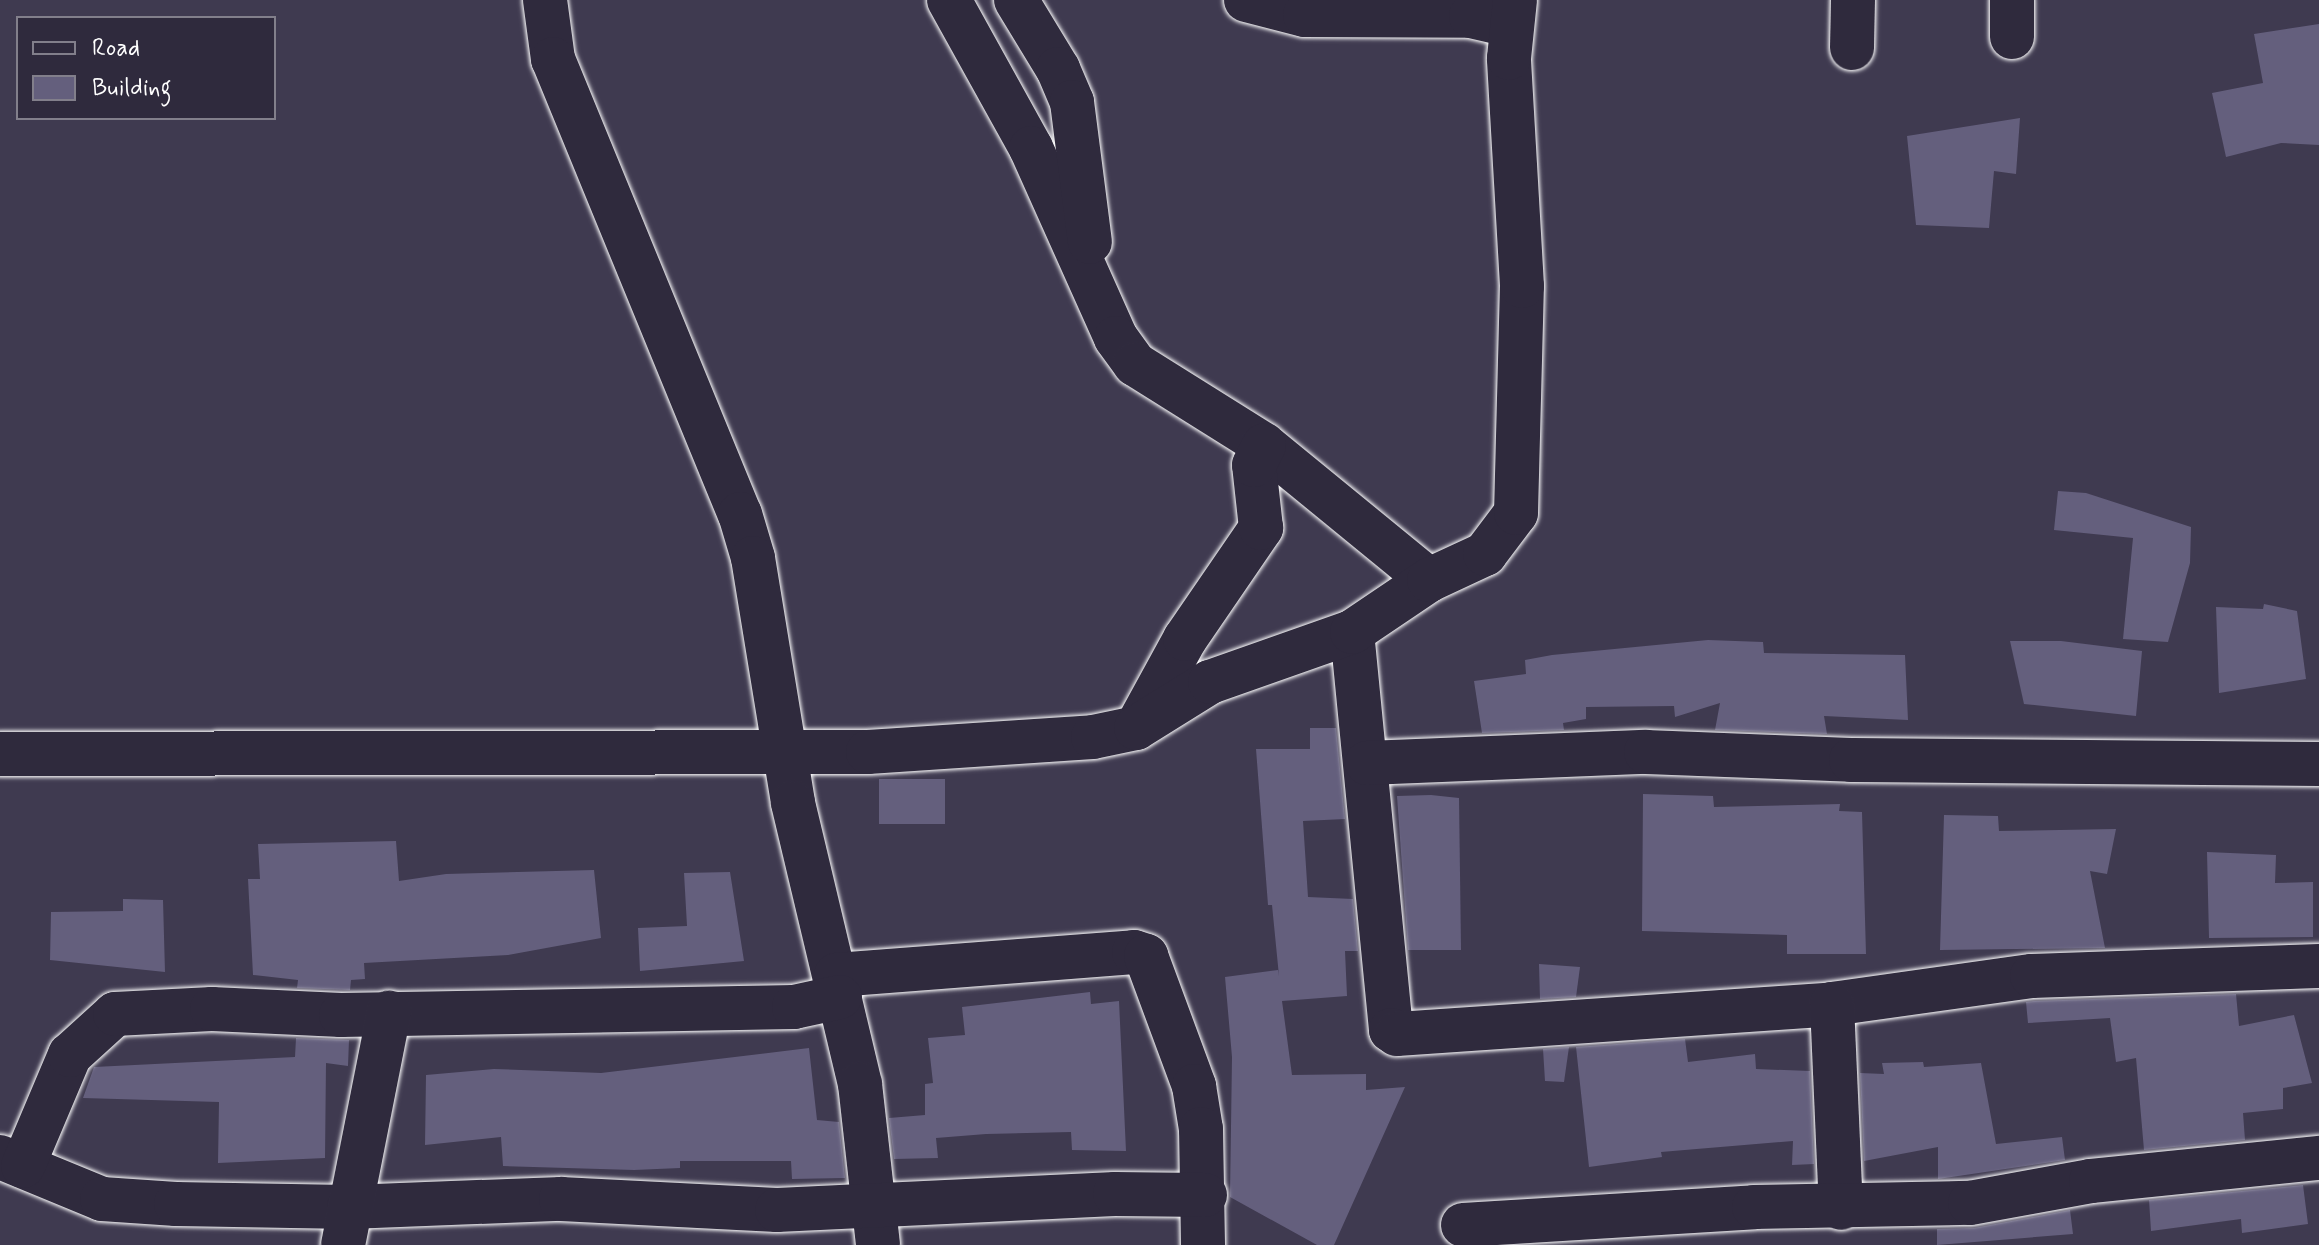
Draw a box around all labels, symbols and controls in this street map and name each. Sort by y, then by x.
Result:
legend [16,16,276,120]
text: Road [92,33,140,64]
text: Building [92,73,172,104]

